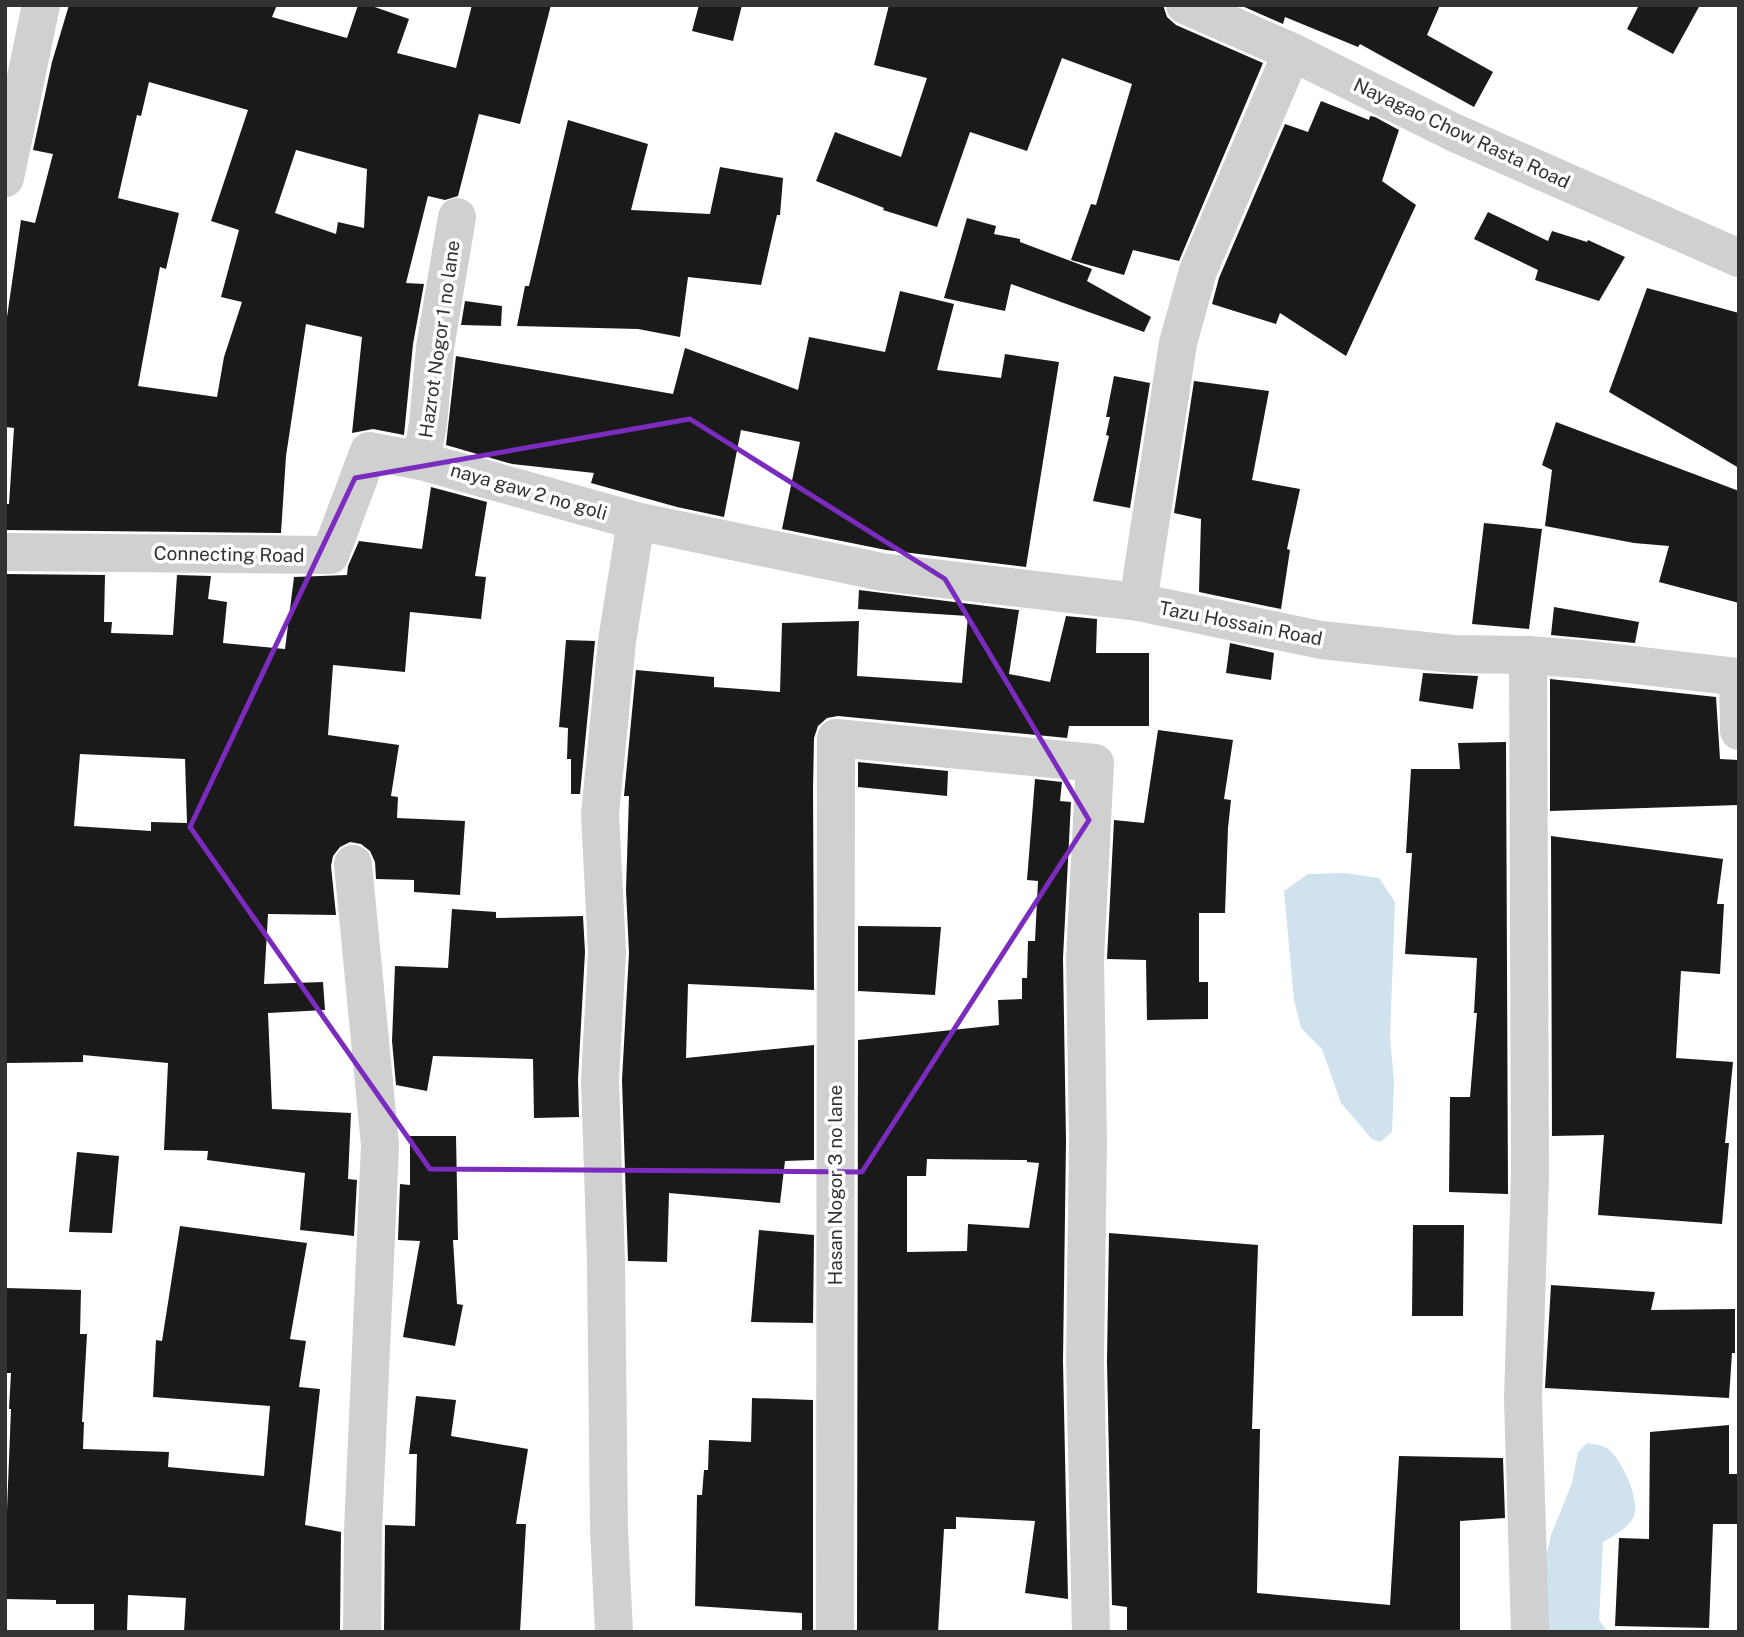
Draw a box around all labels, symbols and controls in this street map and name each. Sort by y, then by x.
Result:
street label: Nayagao Chow Rasta Road [1350,73,1574,193]
street label: Hazrot Nogor 1 no lane [414,239,464,439]
street label: naya gaw 2 no goli [448,458,610,524]
street label: Connecting Road [153,542,305,566]
street label: Tazu Hossain Road [1158,596,1324,650]
street label: Hasan Nogor 3 no lane [824,1085,846,1285]

